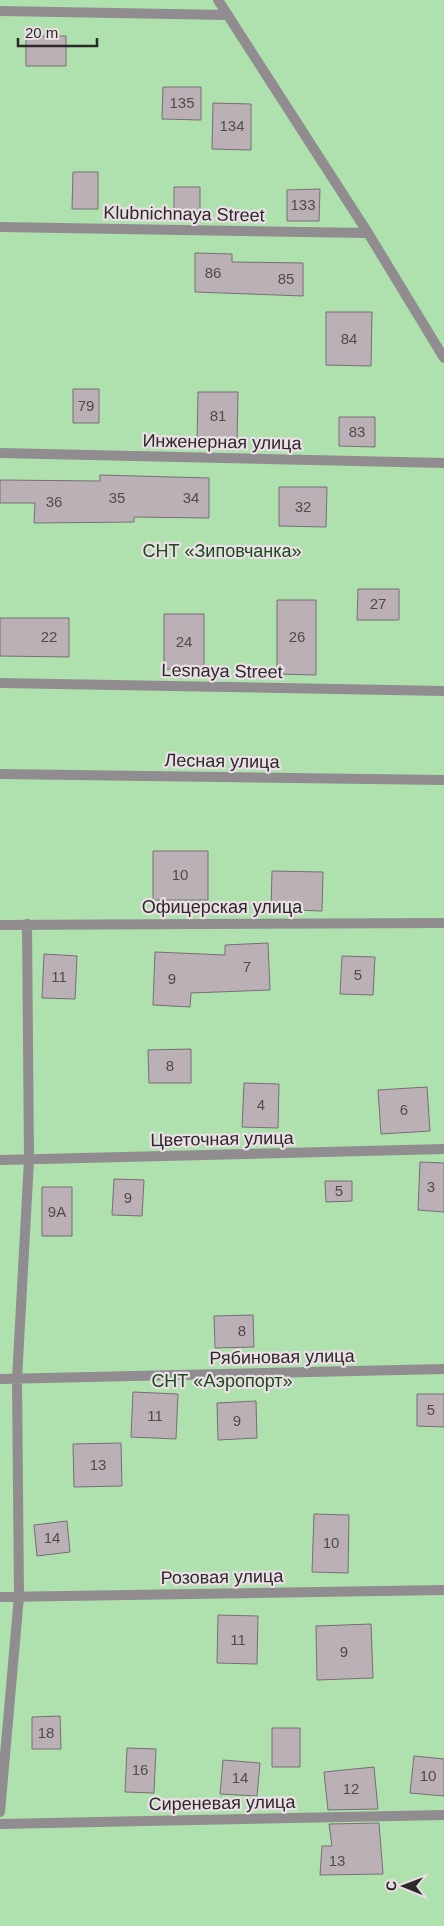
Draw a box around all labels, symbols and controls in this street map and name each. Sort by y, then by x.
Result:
scale bar [18,15,96,47]
text: 20 m [25,24,58,41]
house number: 135 [169,94,195,111]
house number: 134 [219,117,245,134]
house number: 133 [290,196,316,213]
street label: Klubnichnaya Street [103,203,265,225]
house number: 86 [205,264,221,281]
house number: 85 [278,270,294,287]
house number: 84 [341,330,357,347]
house number: 79 [78,397,94,414]
house number: 81 [210,407,226,424]
house number: 83 [349,423,365,440]
street label: Инженерная улица [142,431,303,453]
house number: 35 [109,489,125,506]
house number: 34 [183,489,199,506]
house number: 36 [46,493,62,510]
house number: 32 [295,498,311,515]
park label: СНТ «Зиповчанка» [142,541,302,561]
house number: 27 [370,595,386,612]
house number: 22 [41,628,57,645]
house number: 26 [289,628,305,645]
house number: 24 [176,633,192,650]
street label: Lesnaya Street [161,660,283,682]
street label: Лесная улица [164,750,281,772]
house number: 10 [172,866,188,883]
street label: Офицерская улица [142,897,303,917]
house number: 7 [243,958,251,975]
house number: 5 [354,966,362,983]
house number: 11 [51,968,67,985]
house number: 9 [168,970,176,987]
house number: 8 [166,1057,174,1074]
house number: 4 [257,1096,265,1113]
house number: 6 [400,1101,408,1118]
street label: Цветочная улица [150,1128,295,1150]
house number: 3 [427,1178,435,1195]
house number: 5 [335,1182,343,1199]
house number: 9 [124,1189,132,1206]
house number: 9А [48,1203,66,1220]
house number: 8 [238,1322,246,1339]
street label: Рябиновая улица [209,1346,356,1368]
park label: СНТ «Аэропорт» [151,1371,293,1391]
house number: 5 [427,1401,435,1418]
house number: 11 [147,1407,163,1424]
house number: 9 [233,1412,241,1429]
house number: 13 [90,1456,106,1473]
house number: 14 [44,1529,60,1546]
house number: 10 [323,1534,339,1551]
street label: Розовая улица [160,1566,284,1588]
house number: 11 [230,1631,246,1648]
house number: 9 [340,1643,348,1660]
house number: 18 [38,1724,54,1741]
house number: 16 [132,1761,148,1778]
house number: 10 [420,1767,436,1784]
house number: 14 [232,1769,248,1786]
house number: 12 [343,1780,359,1797]
street label: Сиреневая улица [149,1792,296,1814]
house number: 13 [329,1852,345,1869]
north arrow [379,1861,429,1911]
text: С [383,1881,399,1891]

